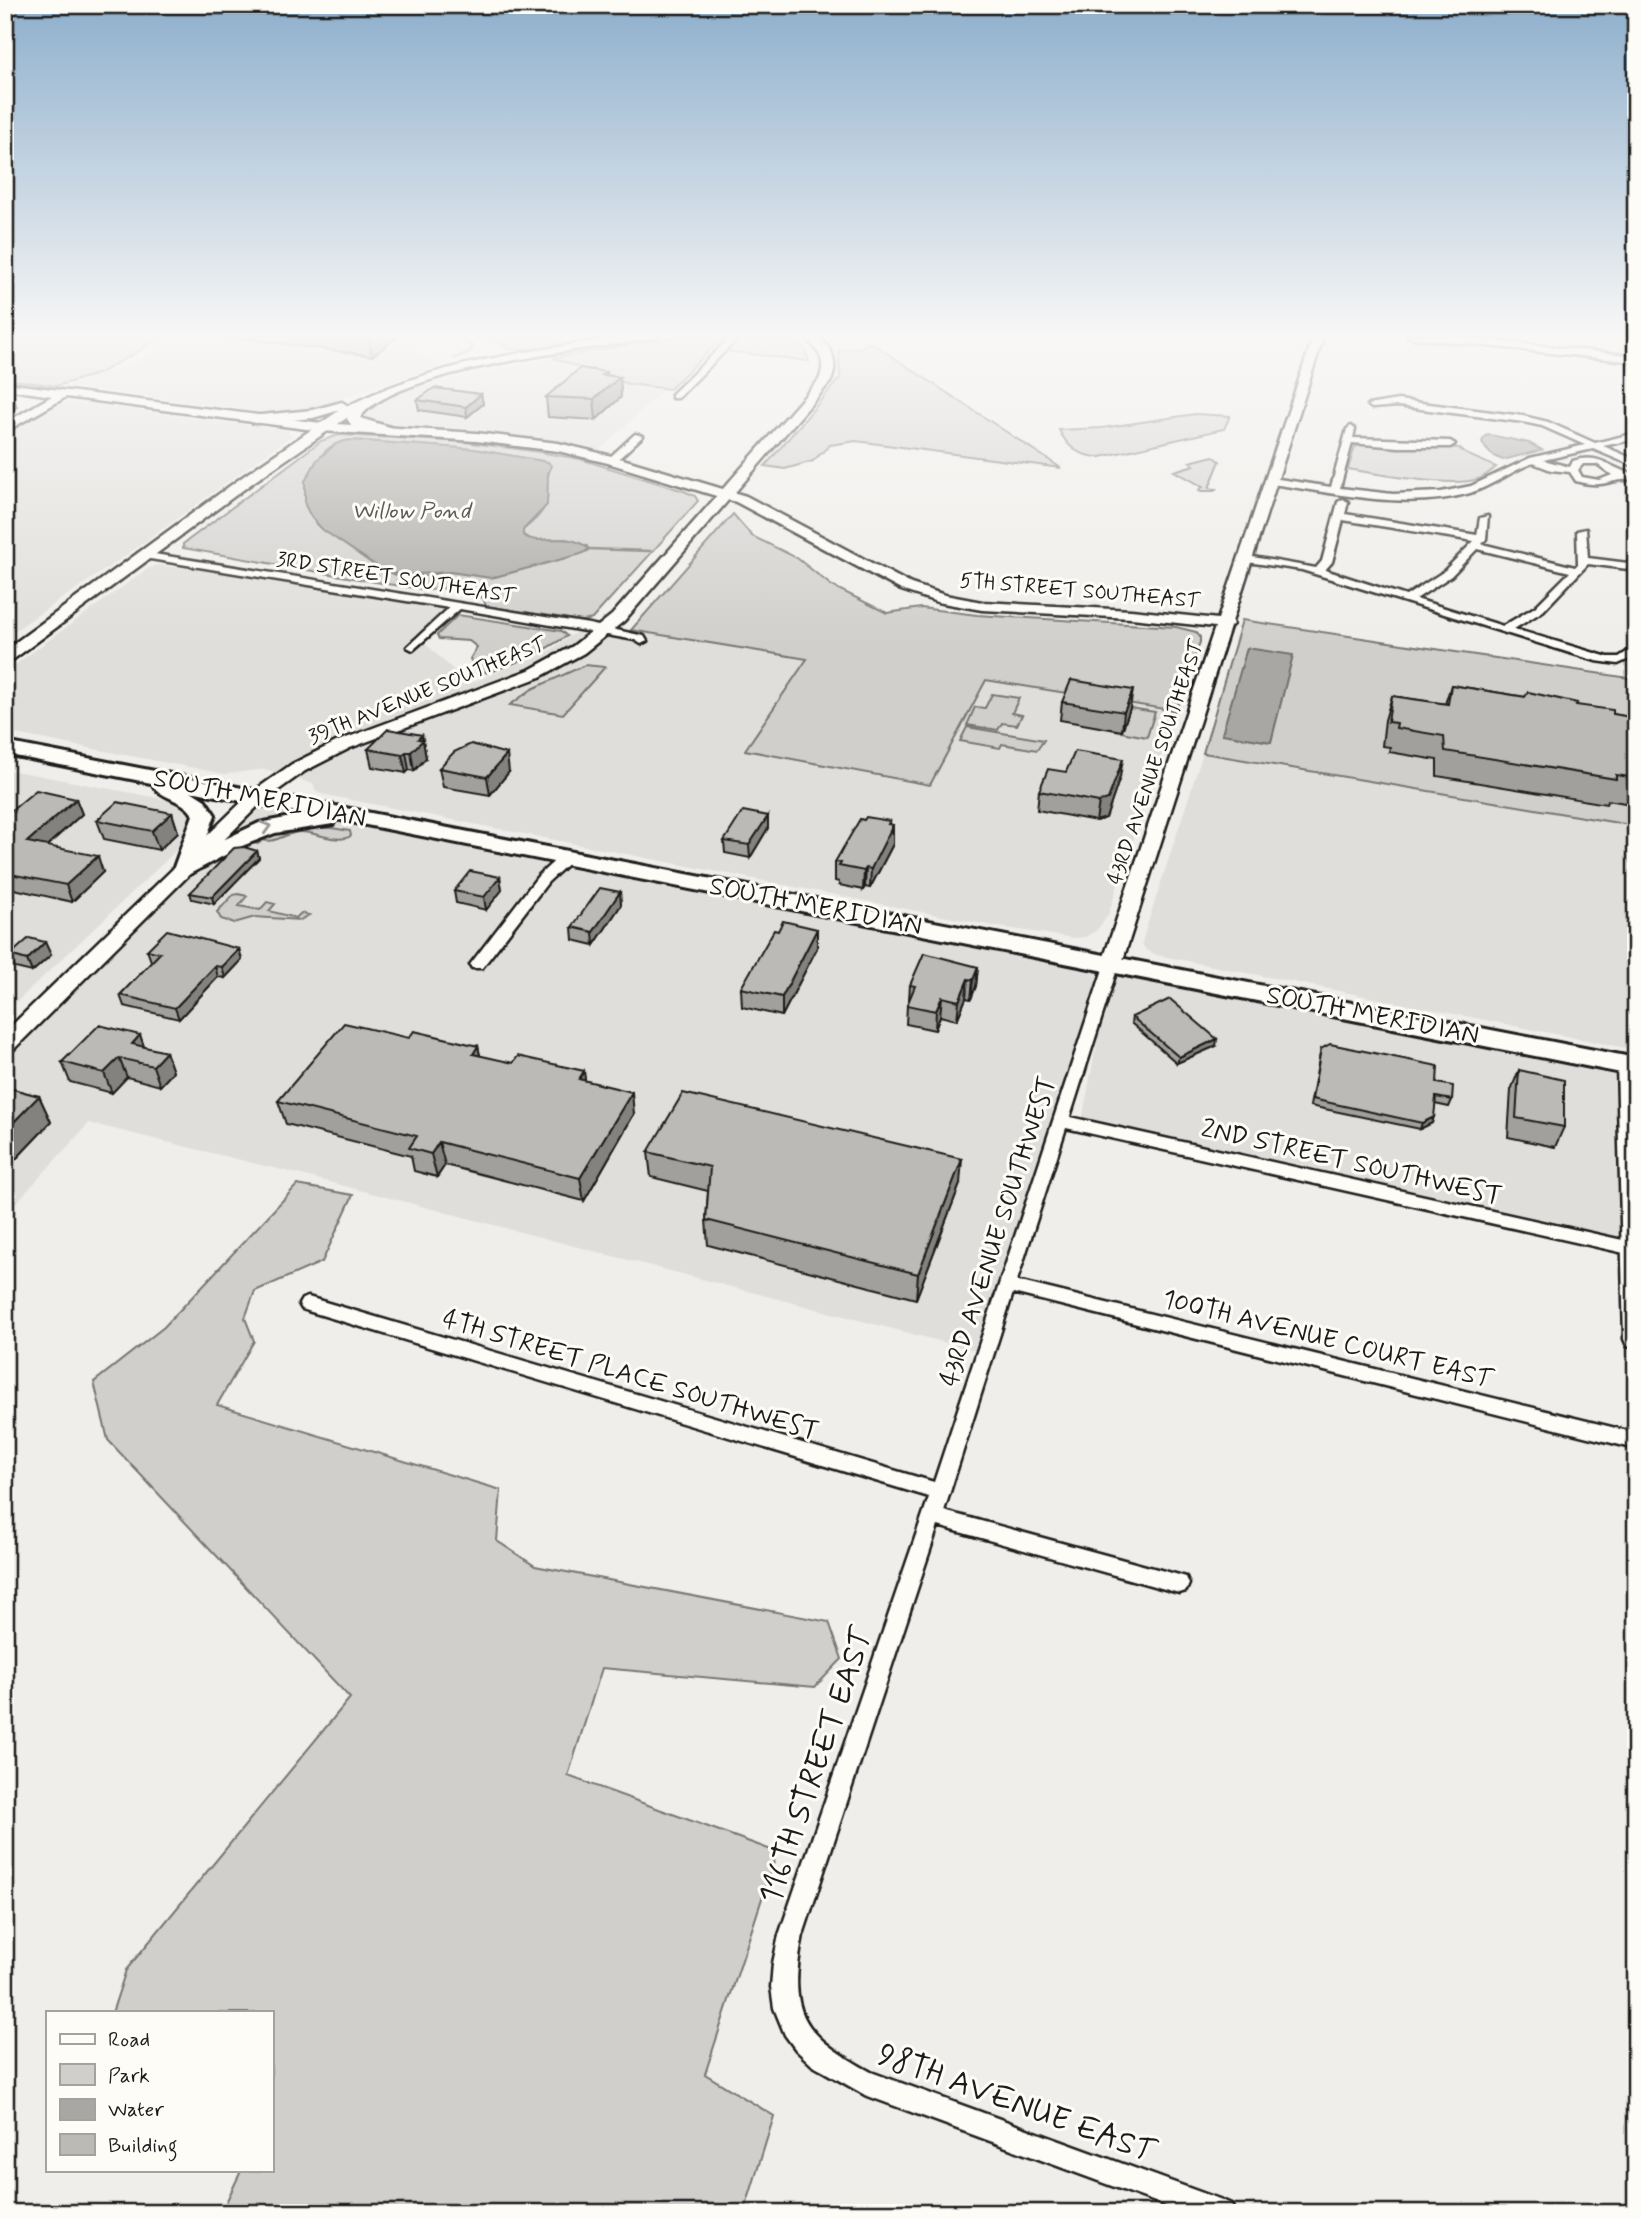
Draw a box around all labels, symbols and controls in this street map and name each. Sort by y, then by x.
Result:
water label: Willow Pond [352,497,473,527]
street label: 3RD STREET SOUTHEAST [275,545,518,611]
street label: 5TH STREET SOUTHEAST [959,567,1202,616]
street label: 39TH AVENUE SOUTHEAST [304,630,551,752]
street label: 43RD AVENUE SOUTHEAST [1101,636,1211,888]
street label: SOUTH MERIDIAN [150,762,369,836]
one-way arrow [260,821,272,836]
street label: SOUTH MERIDIAN [706,870,925,944]
street label: SOUTH MERIDIAN [1263,979,1482,1053]
street label: 43RD AVENUE SOUTHWEST [933,1072,1065,1391]
street label: 2ND STREET SOUTHWEST [1198,1112,1505,1214]
street label: 100TH AVENUE COURT EAST [1159,1282,1498,1398]
street label: 4TH STREET PLACE SOUTHWEST [438,1302,823,1449]
street label: 116TH STREET EAST [750,1621,884,1909]
legend [46,2011,273,2172]
text: Road [108,2026,150,2054]
street label: 98TH AVENUE EAST [872,2034,1162,2174]
text: Park [108,2062,150,2090]
text: Water [108,2096,164,2124]
text: Building [108,2132,178,2162]

